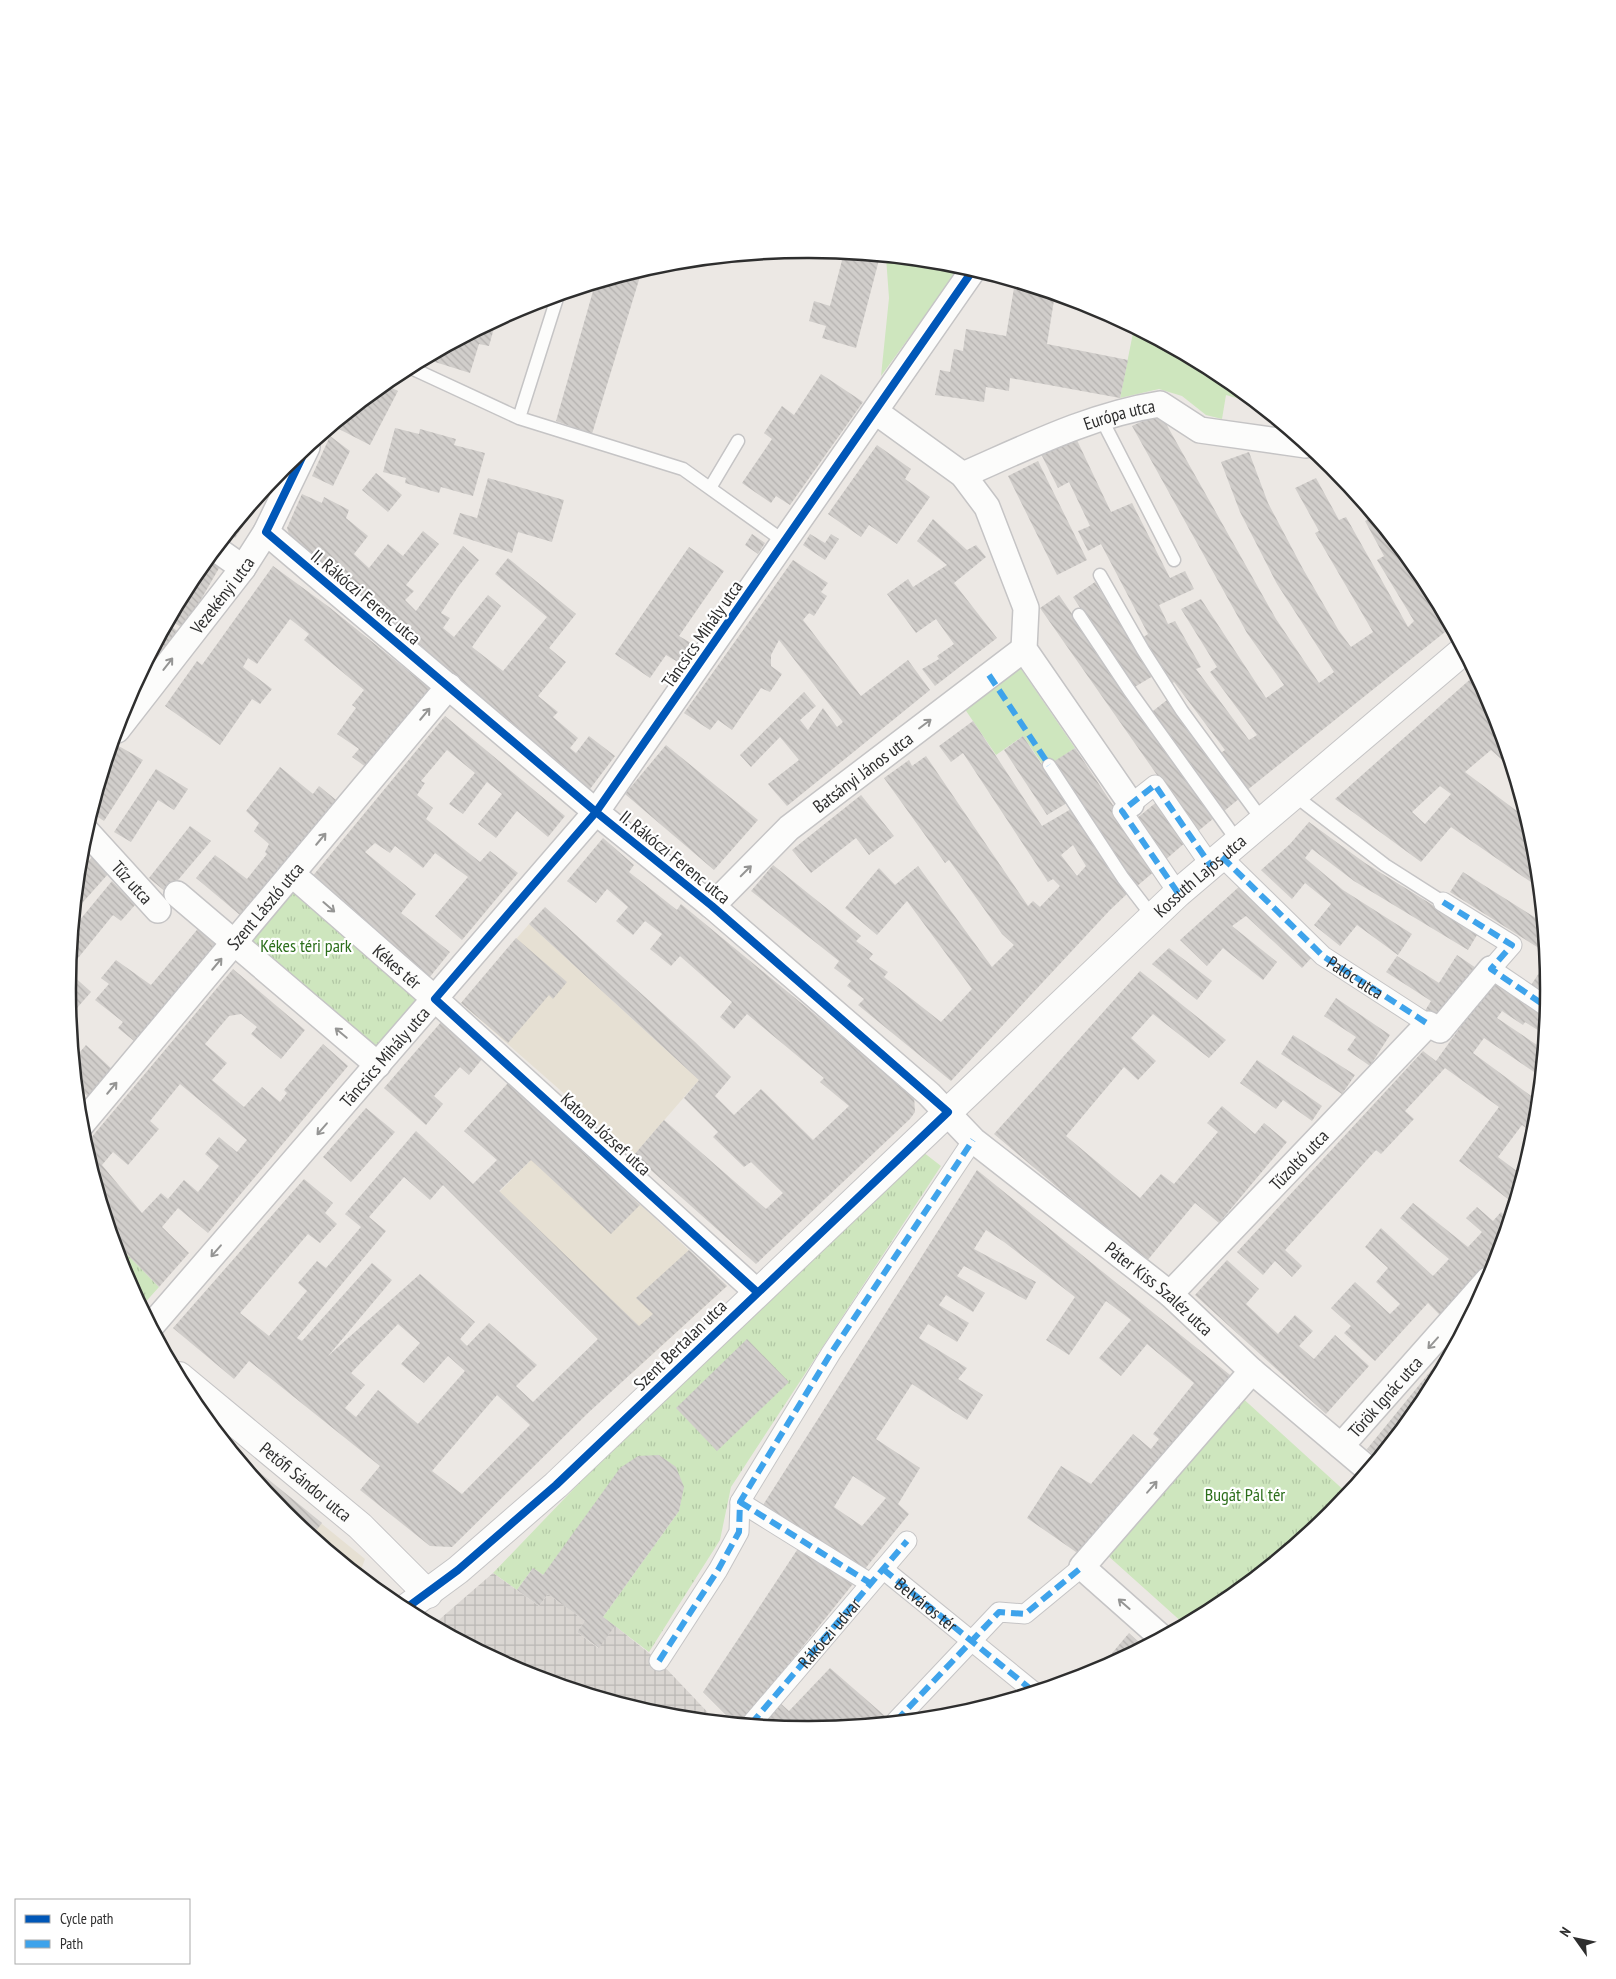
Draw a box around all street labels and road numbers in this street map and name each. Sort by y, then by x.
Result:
street label: Európa utca [1080,394,1157,435]
street label: II. Rákóczi Ferenc utca [306,544,426,650]
street label: Vezekényi utca [184,552,259,639]
street label: Táncsics Mihály utca [657,576,747,692]
street label: Batsányi János utca [808,727,917,817]
street label: II. Rákóczi Ferenc utca [615,805,735,909]
street label: Kossuth Lajos utca [1149,829,1250,922]
street label: Tűz utca [107,855,158,909]
street label: Szent László utca [221,857,308,954]
street label: Kékes tér [368,939,426,994]
street label: Palóc utca [1323,950,1388,1004]
street label: Táncsics Mihály utca [334,1001,434,1112]
street label: Katona József utca [556,1087,656,1181]
street label: Tűzoltó utca [1264,1124,1333,1195]
street label: Páter Kiss Szaléz utca [1101,1236,1218,1340]
street label: Szent Bertalan utca [629,1295,731,1395]
street label: Török Ignác utca [1343,1351,1427,1442]
street label: Petőfi Sándor utca [255,1436,357,1526]
street label: Belváros tér [890,1572,963,1637]
street label: Rákóczi udvar [792,1593,865,1673]

